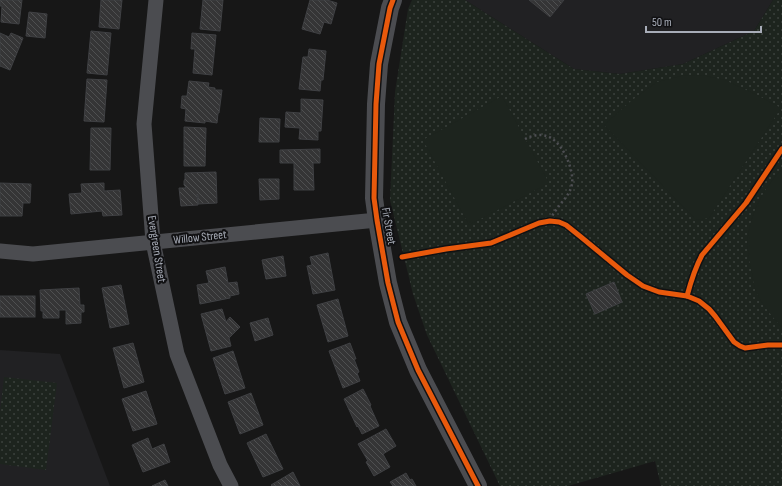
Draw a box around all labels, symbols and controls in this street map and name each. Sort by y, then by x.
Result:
scale bar [646,8,761,34]
text: 50 m [652,15,672,30]
street label: Fir Street [378,206,399,246]
street label: Evergreen Street [144,215,169,284]
street label: Willow Street [173,227,228,248]

